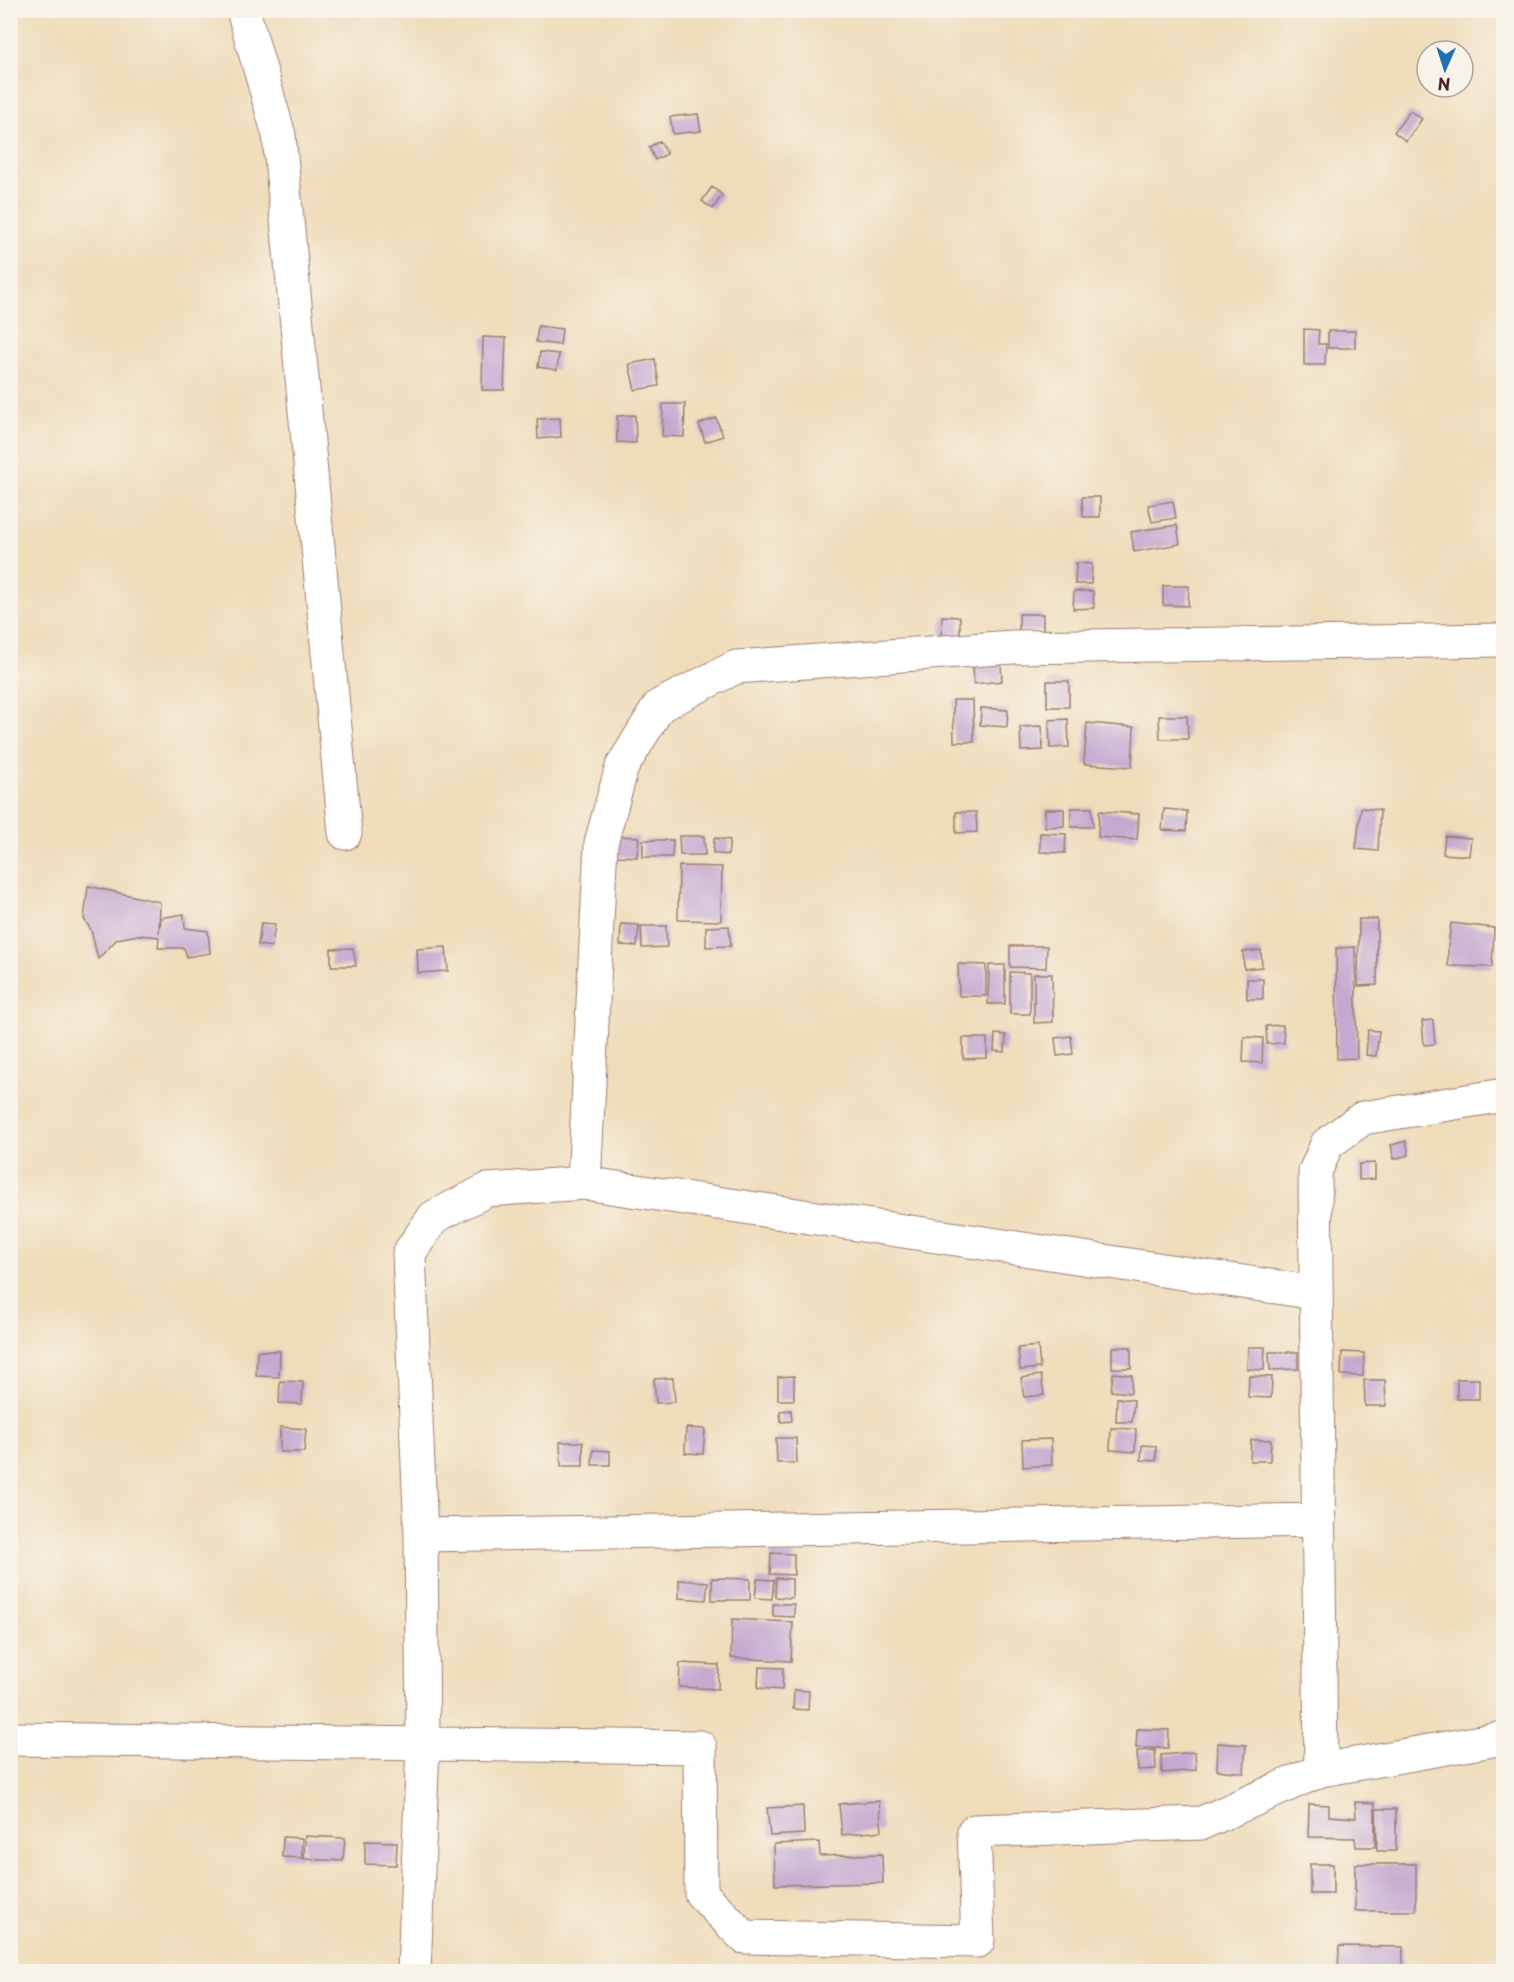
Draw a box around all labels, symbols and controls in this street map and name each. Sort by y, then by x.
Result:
north arrow [1415,39,1475,99]
text: N [1437,73,1451,97]

